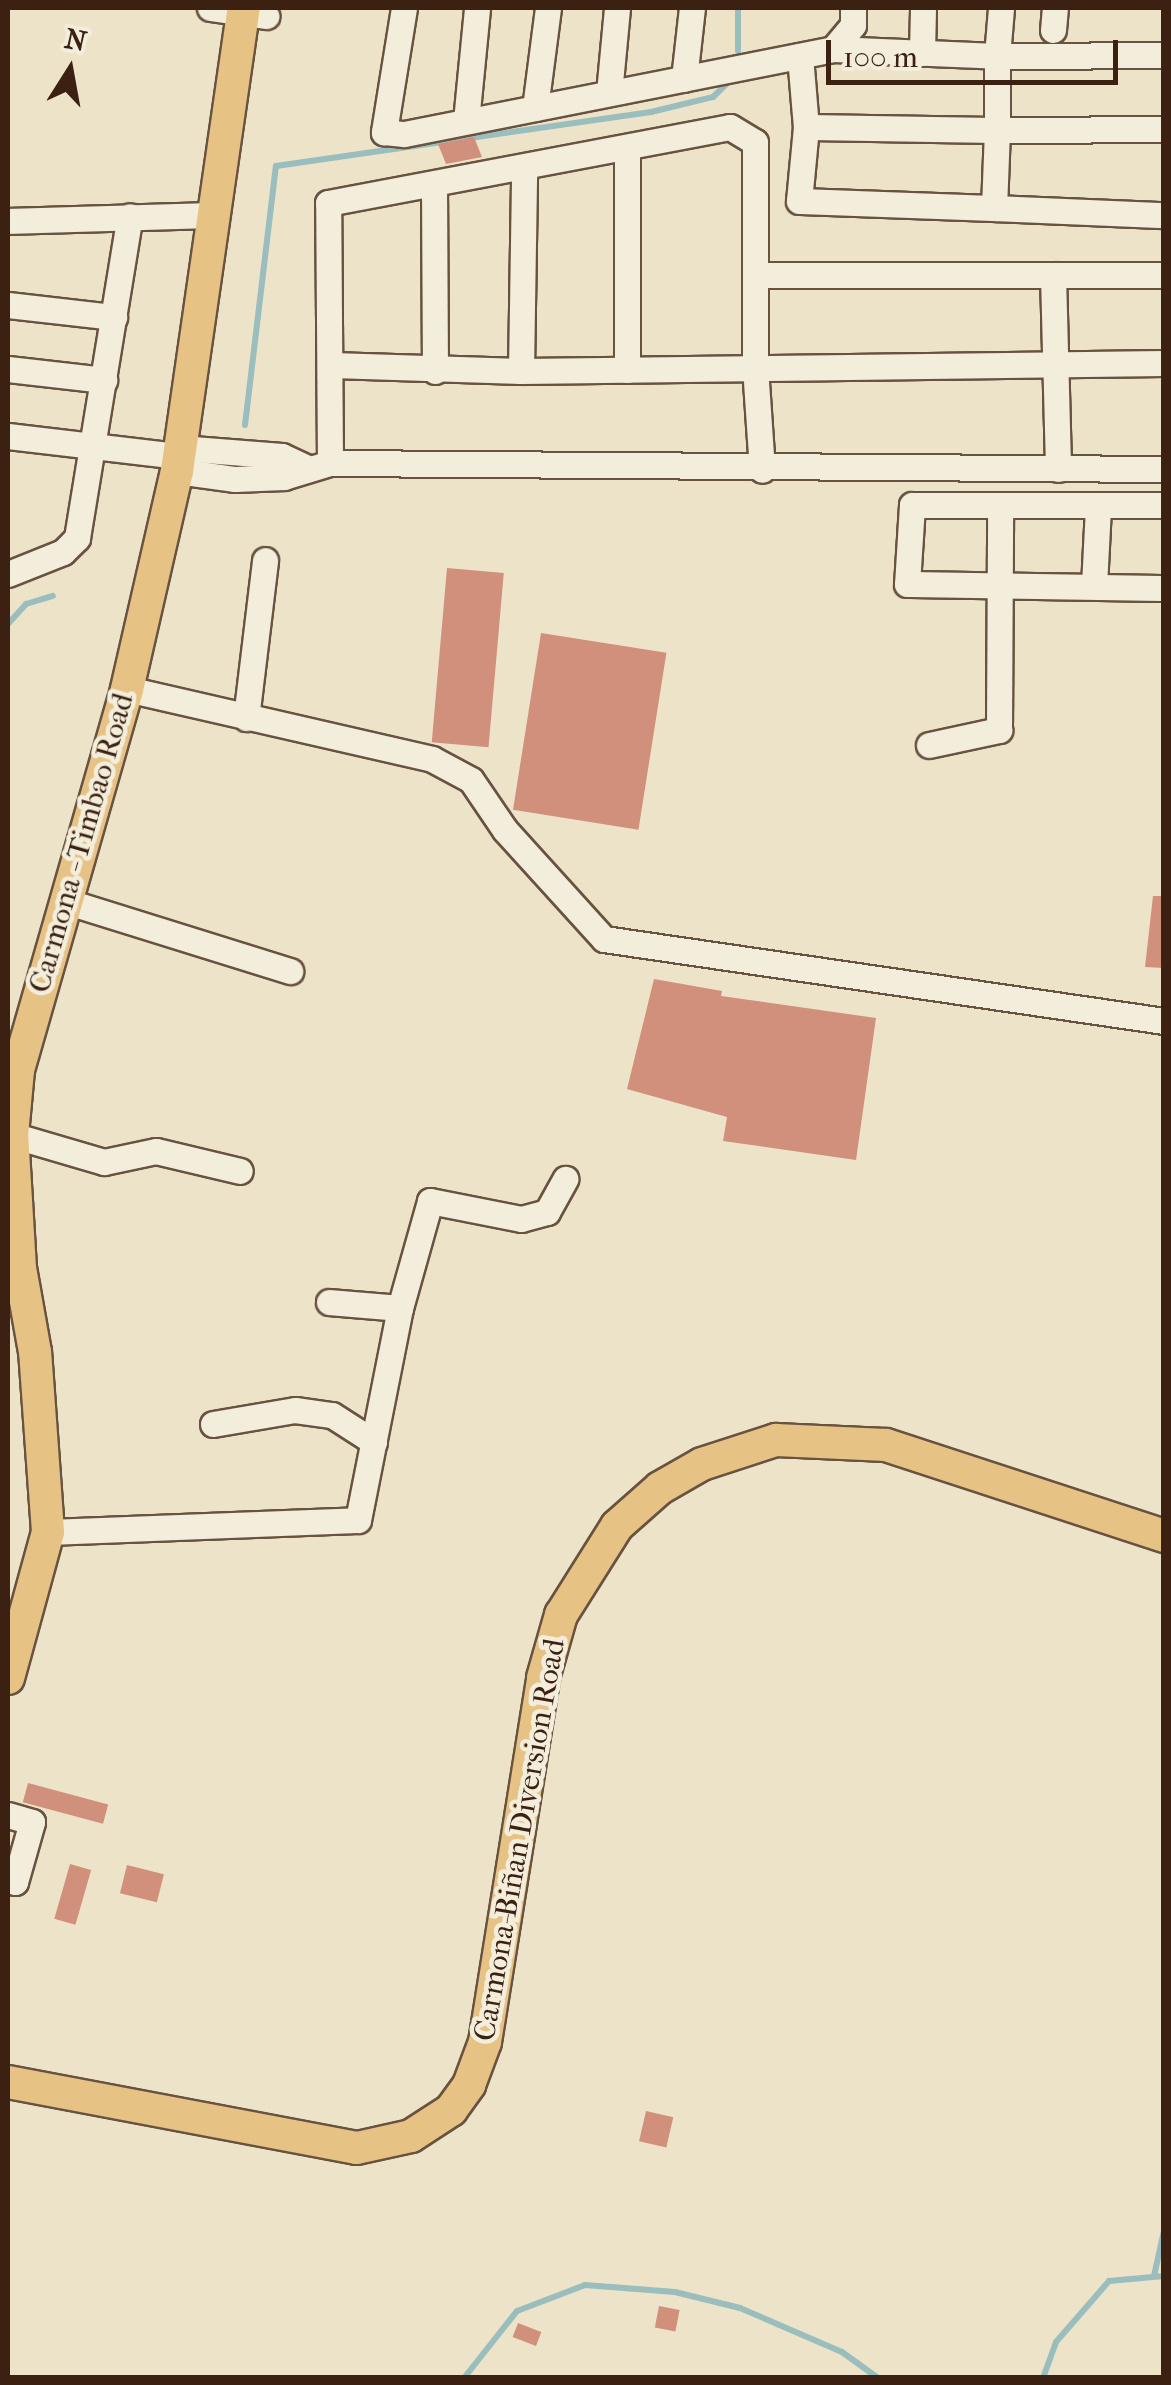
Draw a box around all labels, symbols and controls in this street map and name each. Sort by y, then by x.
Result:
north arrow [20,20,120,120]
scale bar [831,20,1124,82]
text: N [62,22,89,58]
text: 100 m [843,40,918,75]
street label: Carmona - Timbao Road [22,689,142,997]
street label: Carmona-Biñan Diversion Road [467,1636,573,2044]

